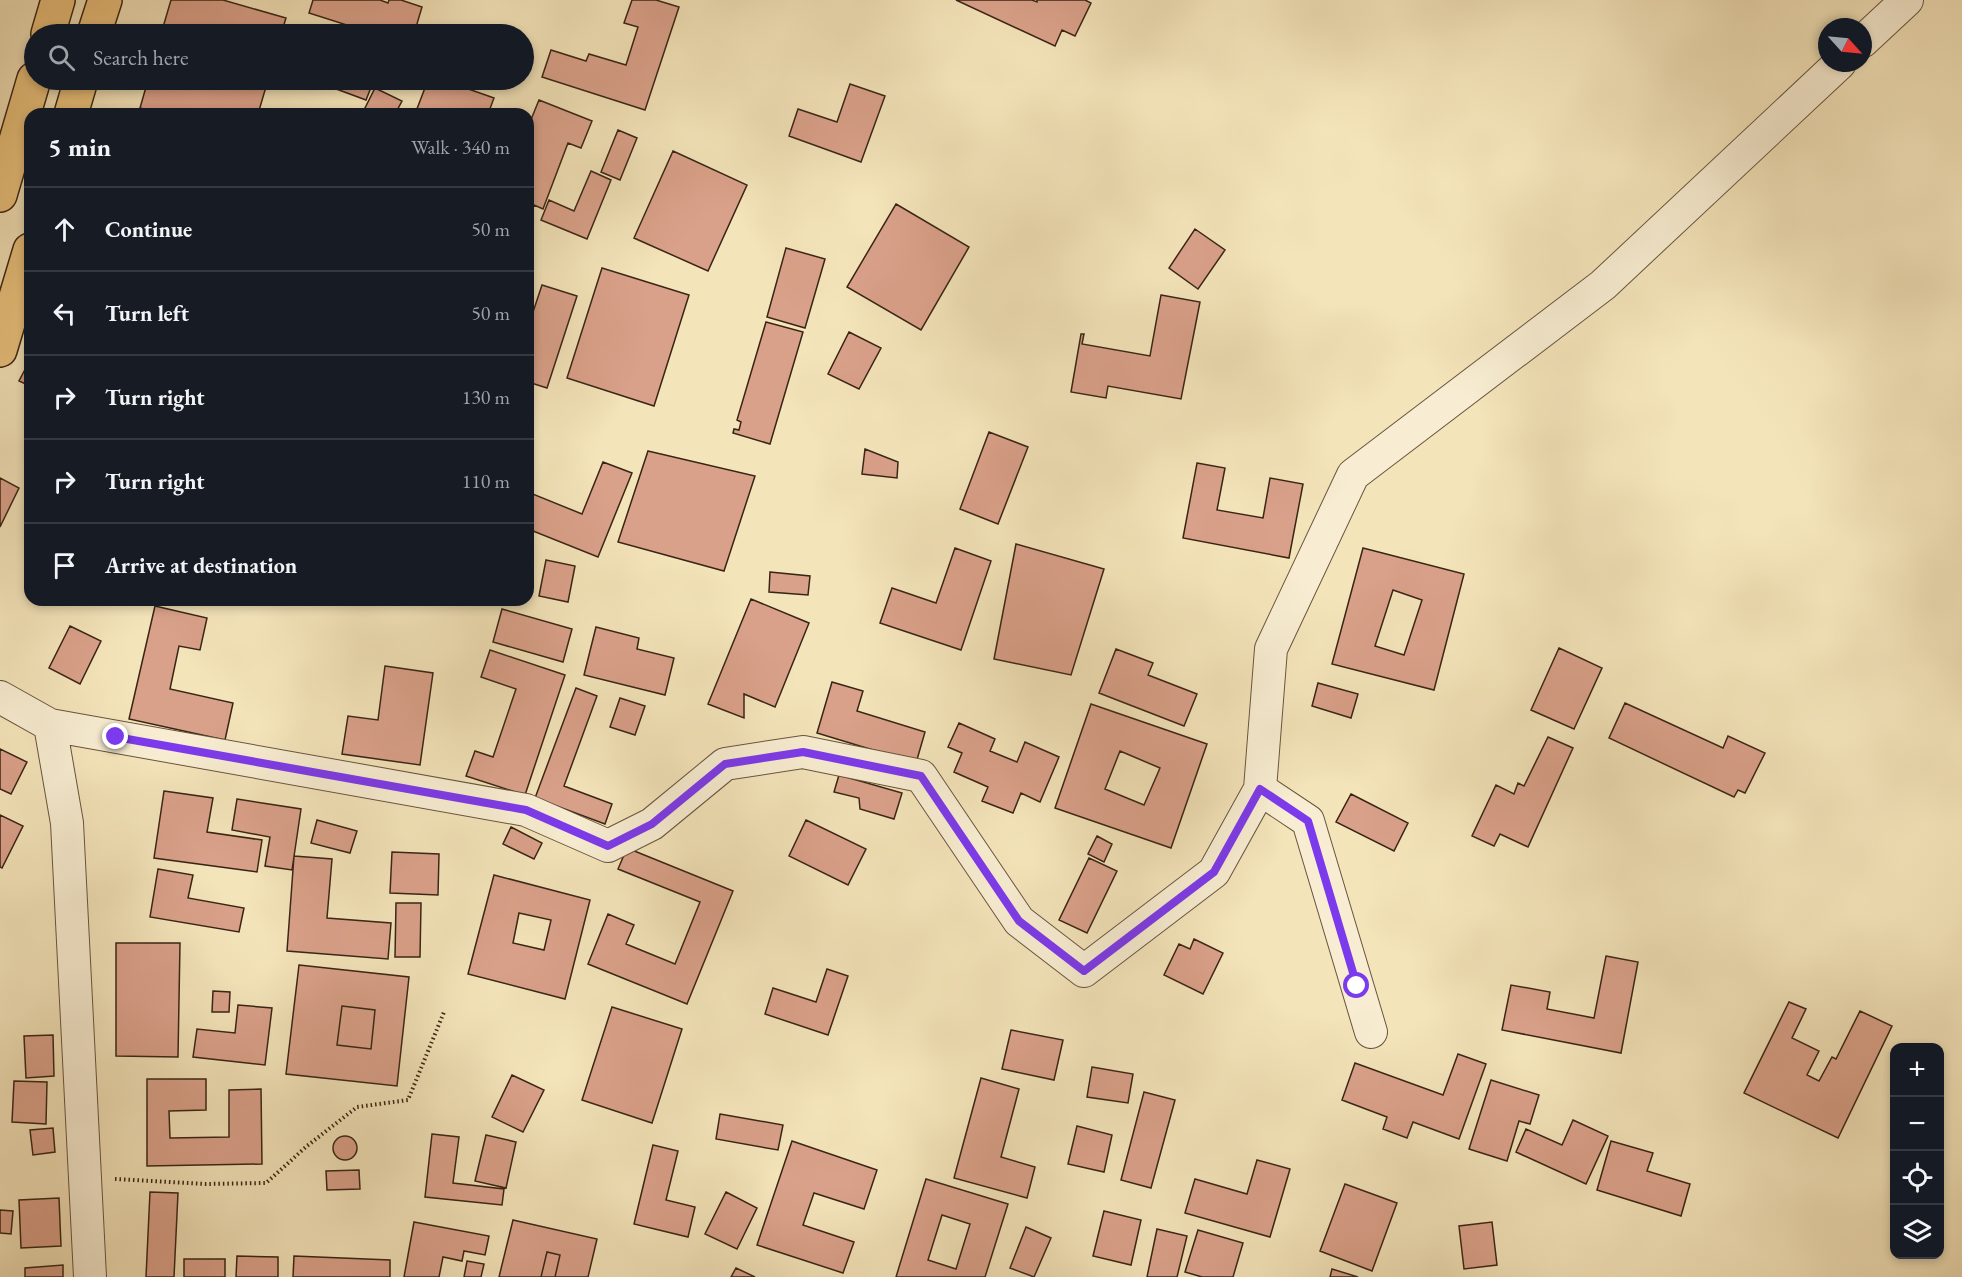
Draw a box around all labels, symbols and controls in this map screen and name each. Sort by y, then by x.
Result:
north arrow [1818,18,1872,72]
search box [24,24,534,90]
icon: search [45,41,78,74]
text: Search here [93,43,188,72]
text: 5 min [48,130,111,164]
text: Walk · 340 m [411,134,510,160]
icon: ahead [48,213,81,246]
text: Continue [105,215,192,244]
text: 50 m [471,216,510,242]
icon: left [48,297,81,330]
text: Turn left [105,299,189,328]
text: 50 m [471,300,510,326]
icon: right [48,381,81,414]
text: Turn right [105,383,204,412]
text: 130 m [462,384,510,410]
icon: right [48,465,81,498]
text: Turn right [105,467,204,496]
text: 110 m [462,468,510,494]
icon: arrive [48,549,81,582]
text: Arrive at destination [105,551,297,580]
route end [102,723,128,749]
route start [1343,972,1369,998]
map controls [1890,1043,1944,1259]
button: + [1890,1043,1944,1097]
button: − [1890,1097,1944,1151]
button: locate [1890,1151,1944,1205]
button: layers [1890,1205,1944,1259]

